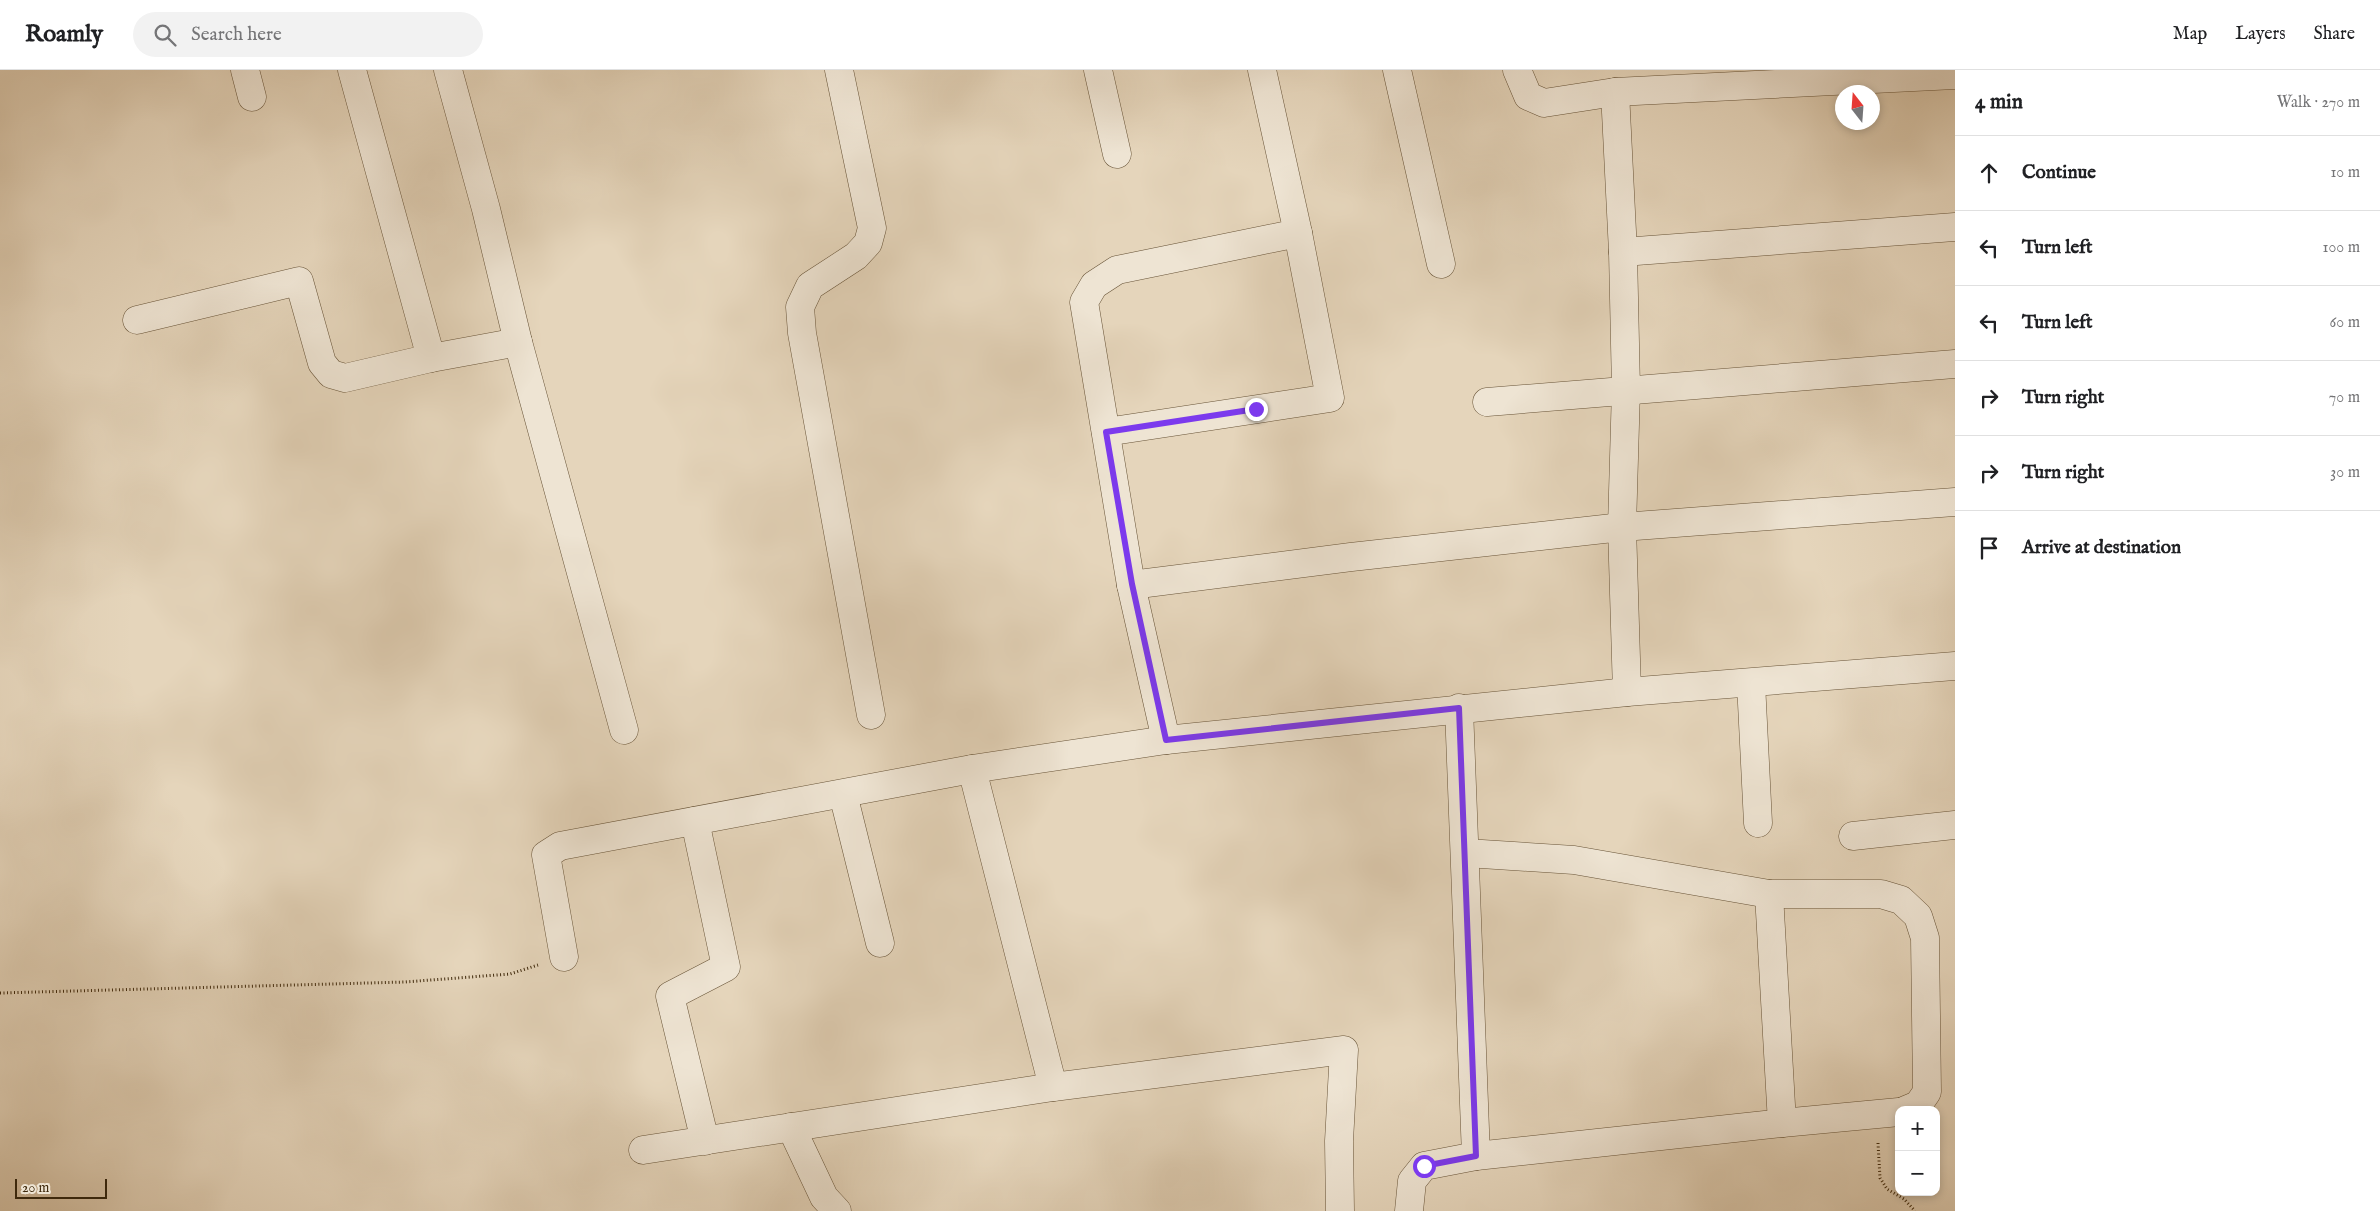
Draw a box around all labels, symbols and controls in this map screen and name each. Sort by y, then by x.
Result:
search box [133,12,483,57]
text: Roamly [25,19,103,50]
icon: search [151,21,179,49]
text: Search here [191,23,282,47]
text: Map [2173,23,2207,46]
text: Layers [2235,23,2286,46]
text: Share [2314,23,2355,46]
north arrow [1835,85,1880,130]
text: 4 min [1975,89,2023,116]
text: Walk · 270 m [2277,93,2360,113]
icon: ahead [1975,159,2003,187]
text: Continue [2022,161,2096,185]
text: 10 m [2330,163,2360,183]
icon: left [1975,234,2003,262]
text: Turn left [2022,236,2093,260]
text: 100 m [2323,238,2360,258]
icon: left [1975,309,2003,337]
text: Turn left [2022,311,2093,335]
text: 60 m [2330,313,2360,333]
icon: right [1975,384,2003,412]
text: Turn right [2022,386,2104,410]
text: 70 m [2329,388,2360,408]
route end [1245,398,1268,421]
icon: right [1975,459,2003,487]
text: Turn right [2022,461,2104,485]
text: 30 m [2330,463,2360,483]
icon: arrive [1975,534,2003,562]
text: Arrive at destination [2022,536,2181,560]
map controls [1895,1106,1940,1196]
button: + [1895,1106,1940,1151]
button: − [1895,1151,1940,1196]
route start [1413,1155,1436,1178]
scale bar [15,1176,108,1199]
text: 20 m [22,1179,49,1197]

